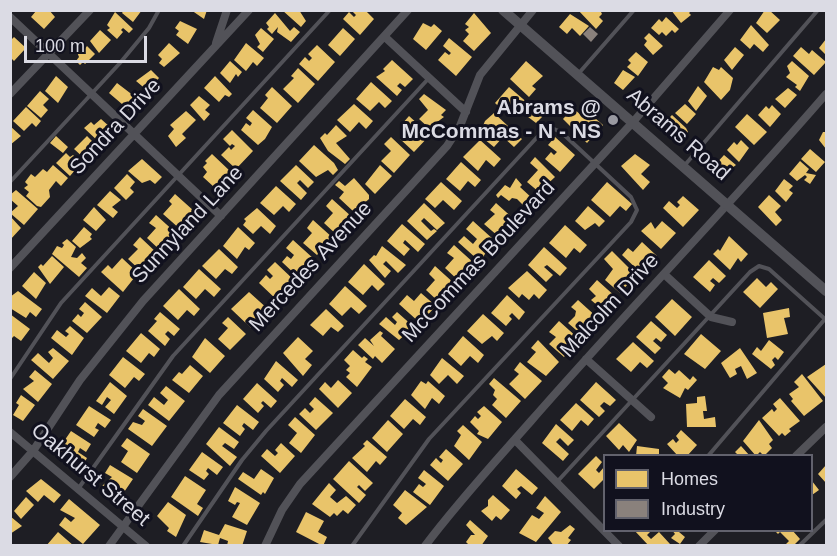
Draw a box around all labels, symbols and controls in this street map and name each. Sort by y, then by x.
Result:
scale bar [27,24,150,62]
text: 100 m [35,36,85,56]
street label: Sondra Drive [65,74,167,180]
street label: Abrams Road [621,83,735,187]
place label: Abrams @ McCommas - N - NS [401,95,601,145]
marker: Abrams @ McCommas - N - NS [606,113,620,127]
street label: Sunnyland Lane [127,161,249,289]
street label: McCommas Boulevard [397,176,561,348]
street label: Mercedes Avenue [244,197,378,337]
street label: Malcolm Drive [555,249,665,363]
street label: Oakhurst Street [26,418,154,532]
legend [603,454,813,532]
text: Homes [661,469,718,489]
text: Industry [661,499,725,519]

